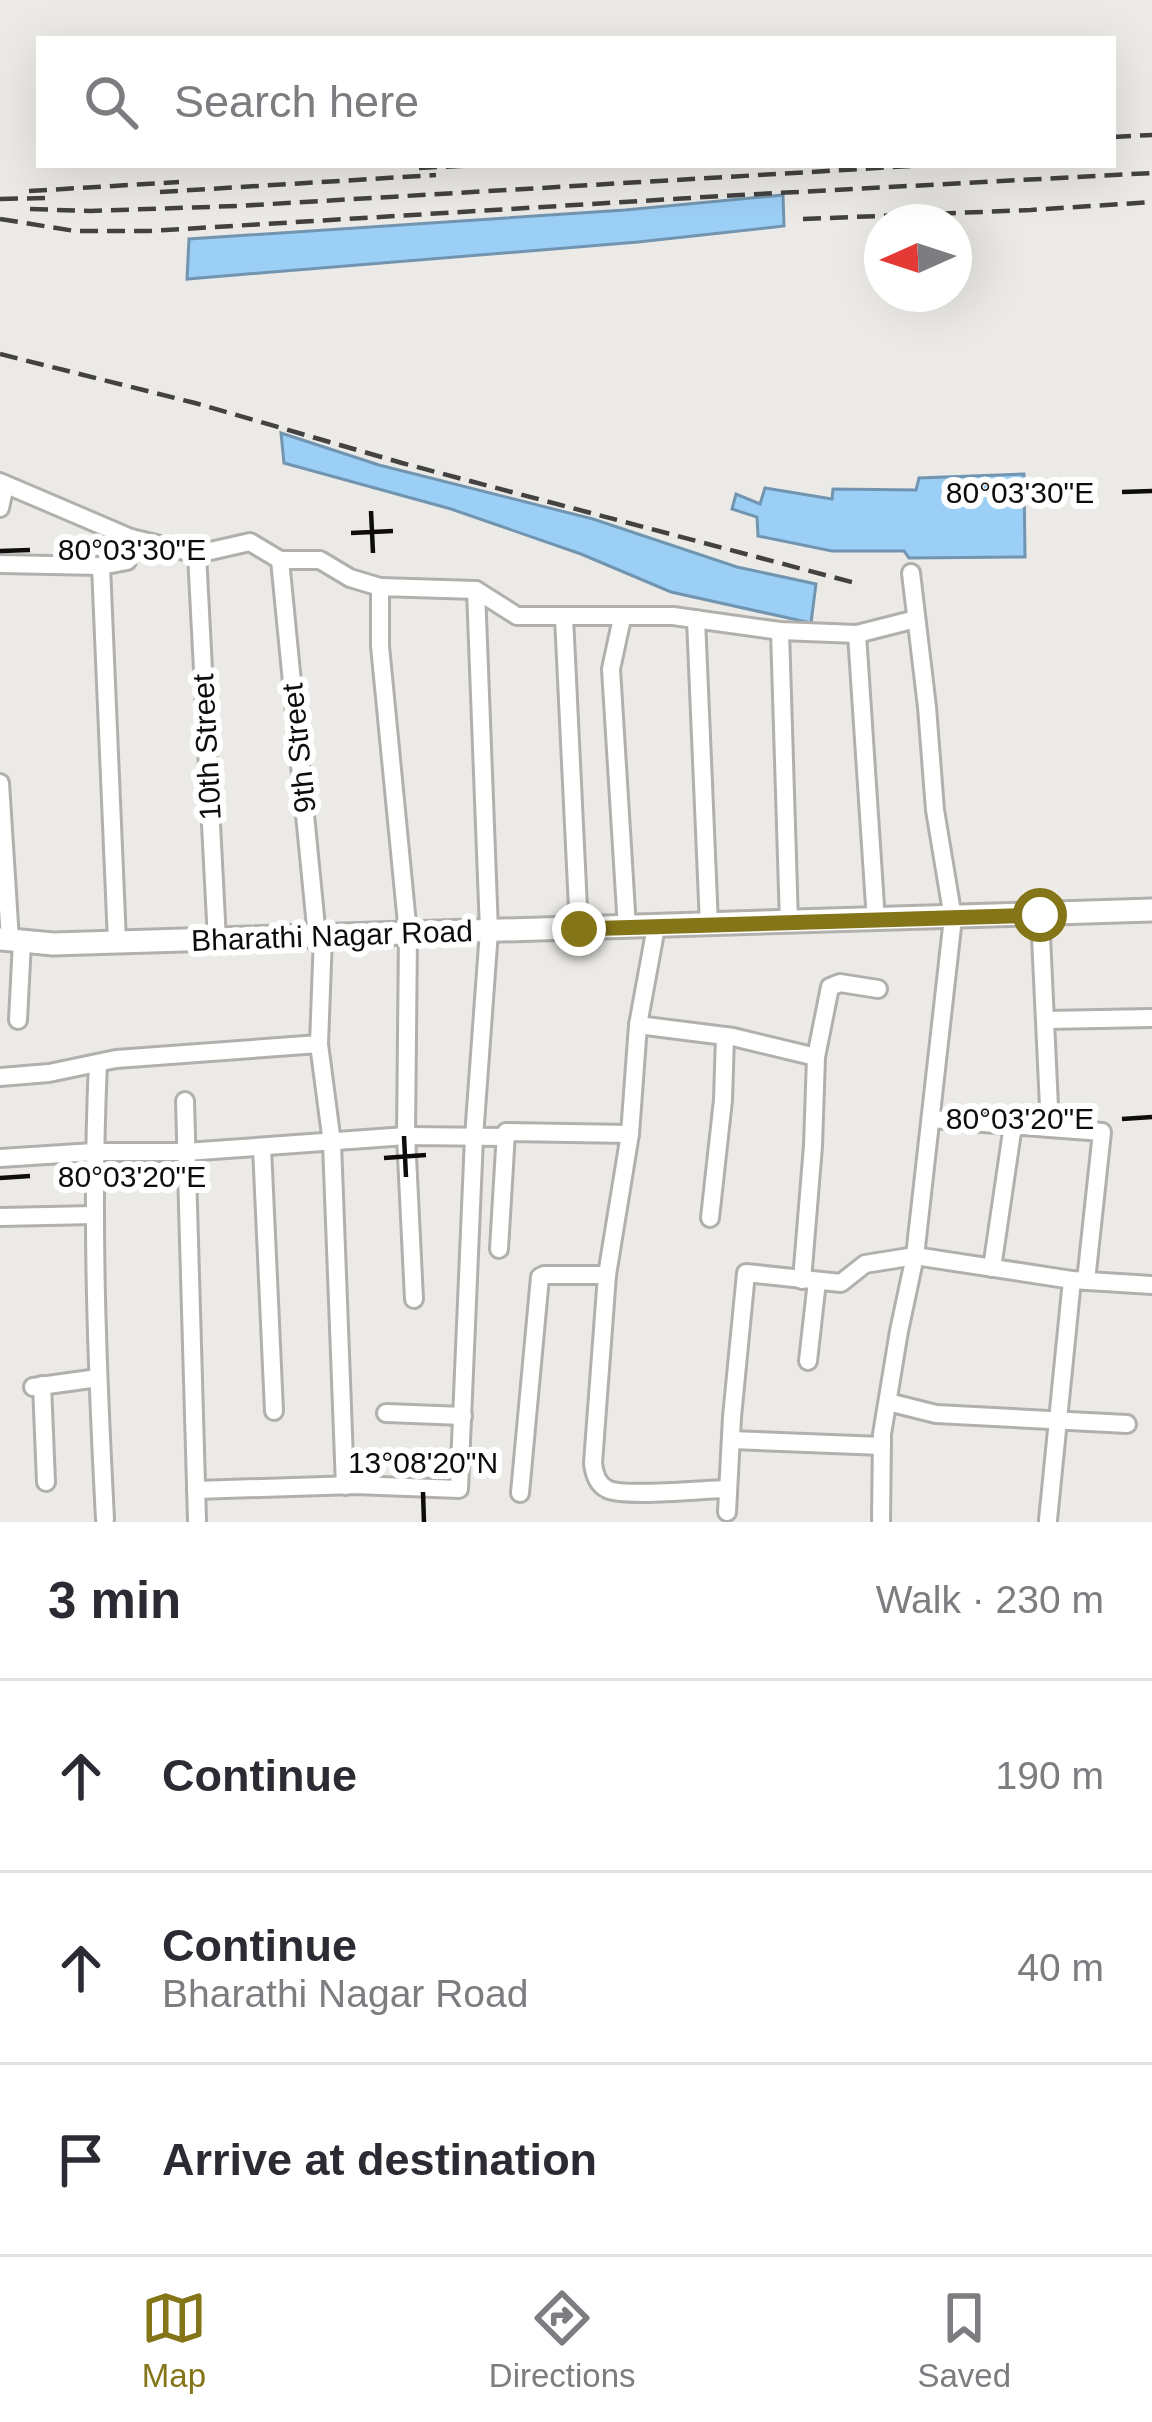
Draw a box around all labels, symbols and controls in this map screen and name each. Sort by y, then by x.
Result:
search box [36,36,1116,168]
icon: search [78,69,144,135]
text: Search here [174,76,419,127]
north arrow [864,204,972,312]
text: 80°03'30"E [946,476,1094,509]
text: 80°03'30"E [58,533,206,566]
street label: 10th Street [186,672,227,821]
street label: 9th Street [275,681,322,814]
route start [1013,888,1067,942]
route end [552,902,606,956]
street label: Bharathi Nagar Road [191,914,473,957]
text: 80°03'20"E [946,1102,1094,1135]
text: 80°03'20"E [58,1160,206,1193]
text: 13°08'20"N [348,1446,498,1479]
text: 3 min [48,1572,181,1629]
text: Walk · 230 m [876,1578,1104,1621]
icon: ahead [48,1743,114,1809]
text: Continue [162,1750,357,1801]
text: 190 m [996,1754,1104,1797]
text: Continue [162,1920,357,1971]
icon: ahead [48,1935,114,2001]
text: 40 m [1017,1946,1104,1989]
text: Bharathi Nagar Road [162,1972,528,2015]
icon: arrive [48,2127,114,2193]
text: Arrive at destination [162,2134,597,2185]
tab: Map [141,2285,207,2395]
tab: Directions [489,2285,636,2395]
tab: Saved [917,2285,1011,2395]

